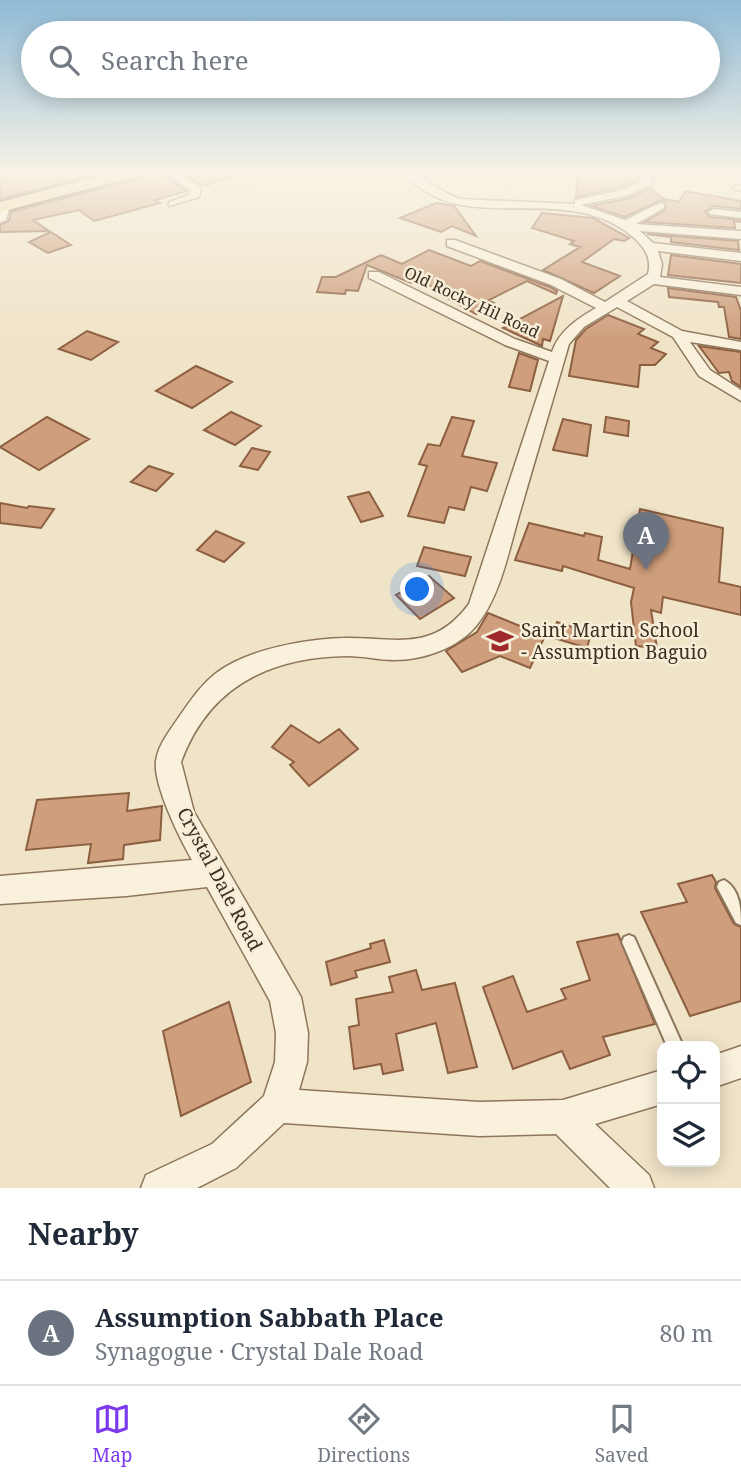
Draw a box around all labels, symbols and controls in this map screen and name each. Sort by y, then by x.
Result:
search box [21,21,720,98]
icon: search [45,41,83,79]
text: Search here [101,42,249,78]
street label: Old Rocky Hil Road [401,261,543,343]
pin: A [623,512,669,570]
your location [400,572,434,606]
place label: Saint Martin School - Assumption Baguio [521,617,707,665]
school or university icon: Saint Martin School - Assumption Baguio [485,626,515,656]
street label: Crystal Dale Road [171,803,269,956]
map controls [657,1041,720,1167]
button: locate [657,1041,720,1104]
button: layers [657,1104,720,1167]
text: Nearby [28,1213,139,1254]
text: Assumption Sabbath Place [95,1299,444,1335]
text: A [42,1317,60,1349]
text: 80 m [660,1317,713,1349]
text: Synagogue · Crystal Dale Road [95,1335,423,1367]
tab: Map [92,1400,133,1468]
tab: Directions [317,1400,410,1468]
tab: Saved [595,1400,649,1468]

